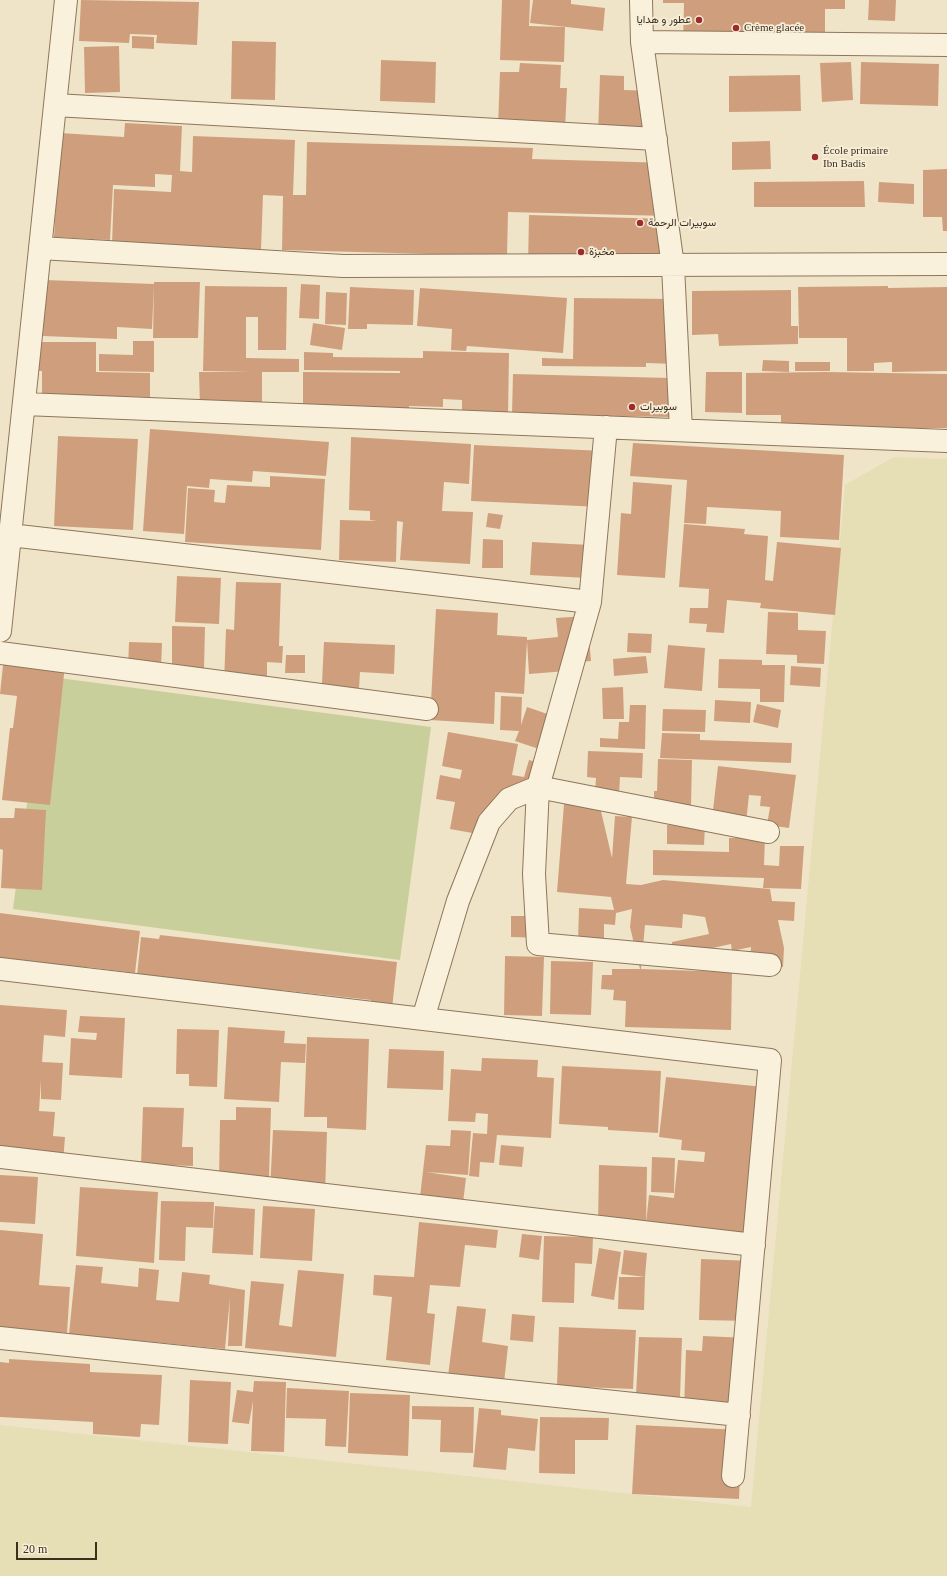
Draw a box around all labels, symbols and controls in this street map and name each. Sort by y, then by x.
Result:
place label: عطور و هدايا [636,13,691,27]
marker: عطور و هدايا [694,15,704,25]
place label: Crème glacée [744,21,804,35]
marker: Crème glacée [731,23,741,33]
place label: École primaire Ibn Badis [823,144,888,170]
marker: École primaire Ibn Badis [810,152,820,162]
place label: سوبيرات الرحمة [648,216,716,230]
marker: سوبيرات الرحمة [635,218,645,228]
place label: مخبزة [589,245,615,259]
marker: مخبزة [576,247,586,257]
place label: سوبيرات [640,400,677,414]
marker: سوبيرات [627,402,637,412]
scale bar [18,1534,99,1560]
text: 20 m [23,1542,47,1556]

